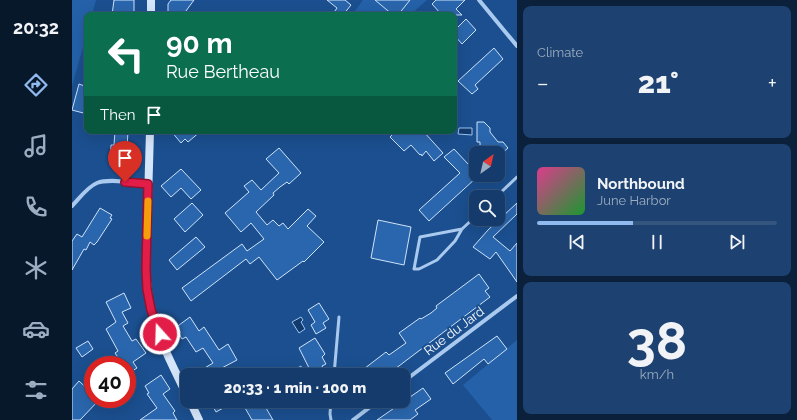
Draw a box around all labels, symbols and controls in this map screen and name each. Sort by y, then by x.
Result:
text: 20:32 [13,17,59,38]
text: 90 m [166,27,232,60]
icon: left [100,28,152,80]
text: Climate [537,45,583,60]
text: Rue Bertheau [166,61,280,82]
text: 21° [638,65,679,100]
text: − [537,70,549,96]
text: + [768,70,777,96]
icon: directions [22,71,50,99]
icon: arrive [143,104,165,126]
text: Then [100,106,135,124]
icon: music [22,132,50,160]
pin [108,141,142,182]
north arrow [469,146,505,182]
map controls [469,146,505,226]
icon: arrive [114,147,136,169]
text: Northbound [597,175,685,193]
button: search [469,190,505,226]
icon: phone [22,193,50,221]
text: June Harbor [597,193,671,208]
icon: previous [566,231,588,253]
icon: pause [646,231,668,253]
icon: next [726,231,748,253]
icon: climate [22,254,50,282]
street label: Rue du Jard [421,303,487,359]
text: 38 [627,310,687,371]
position arrow [139,313,181,355]
icon: car [22,315,50,343]
speed limit sign: 40 [84,356,136,408]
text: km/h [640,367,674,382]
icon: filters [22,376,50,404]
text: 20:33 · 1 min · 100 m [224,379,366,397]

